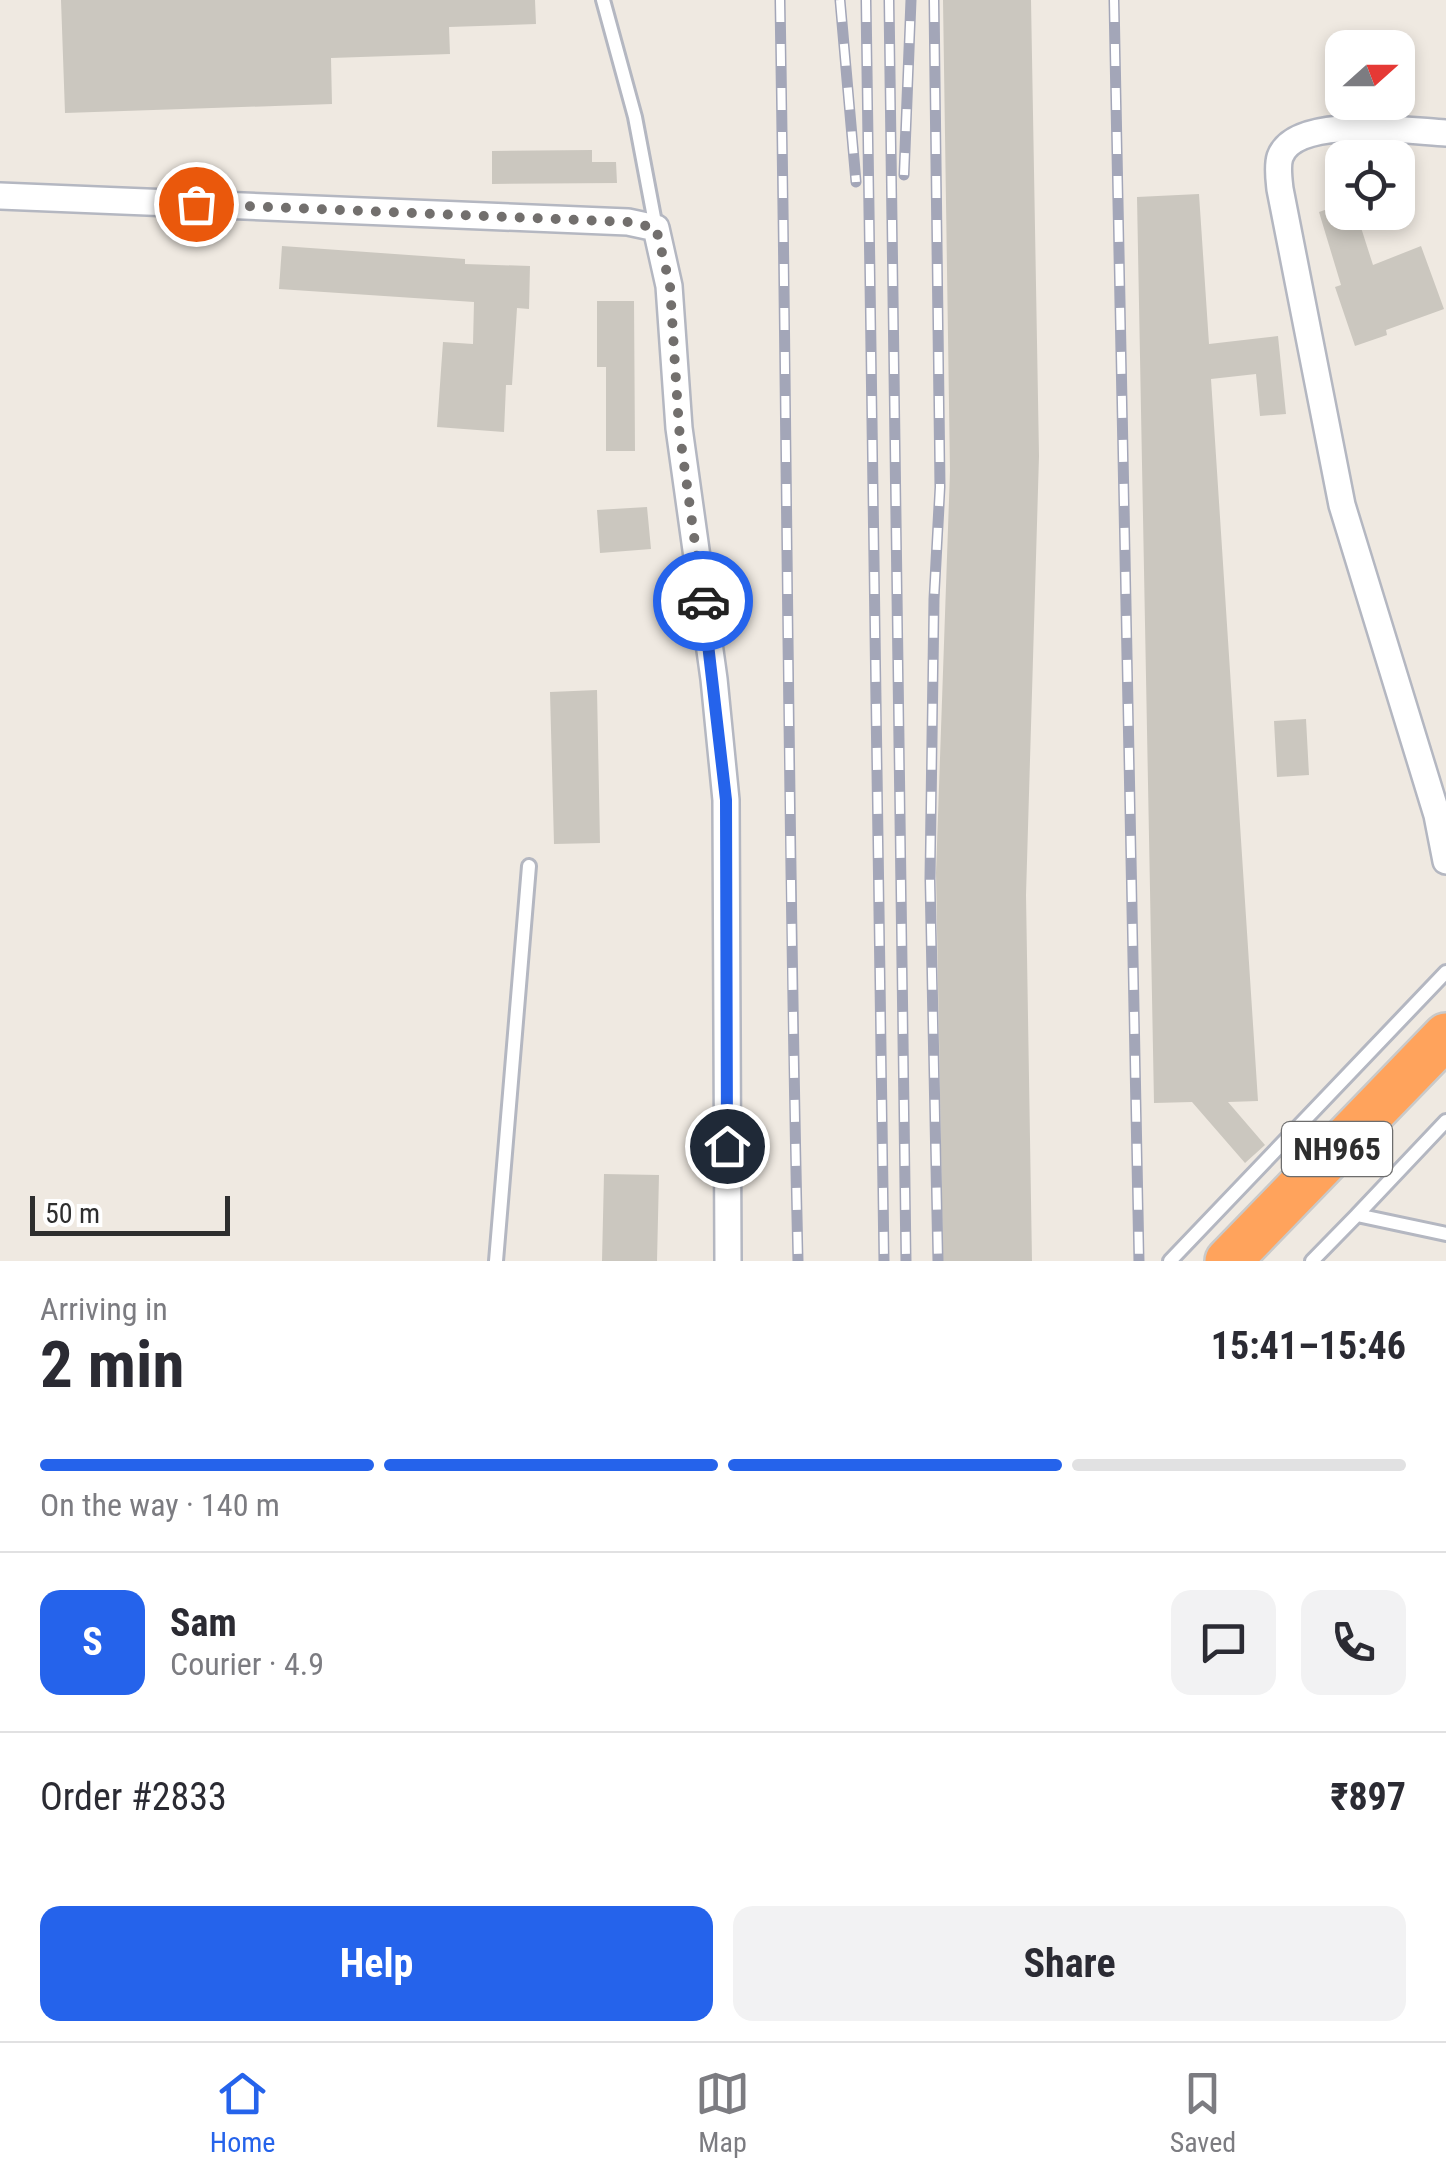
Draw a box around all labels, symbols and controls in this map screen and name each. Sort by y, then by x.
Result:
north arrow [1325,30,1415,120]
map controls [1325,30,1415,230]
button: locate [1325,140,1415,230]
pin [154,162,239,247]
icon: bag [169,177,224,232]
courier [653,551,753,651]
icon: car [676,574,731,629]
pin [685,1104,770,1189]
icon: home [700,1119,755,1174]
road number: NH965 [1282,1122,1392,1176]
scale bar [30,1191,230,1236]
text: 50 m [45,1197,100,1230]
text: Arriving in [40,1290,168,1328]
text: 15:41–15:46 [1211,1324,1406,1368]
text: 2 min [40,1327,184,1403]
text: On the way · 140 m [40,1486,280,1524]
button: chat [1171,1590,1276,1695]
button: phone [1301,1590,1406,1695]
text: Sam [170,1601,237,1645]
text: S [82,1620,103,1664]
text: Courier · 4.9 [170,1645,324,1683]
text: Order #2833 [40,1775,227,1819]
text: ₹897 [1330,1775,1406,1819]
button: Help [40,1906,713,2021]
button: Share [733,1906,1406,2021]
tab: Home [210,2066,275,2159]
tab: Map [695,2066,750,2159]
tab: Saved [1170,2066,1236,2159]

